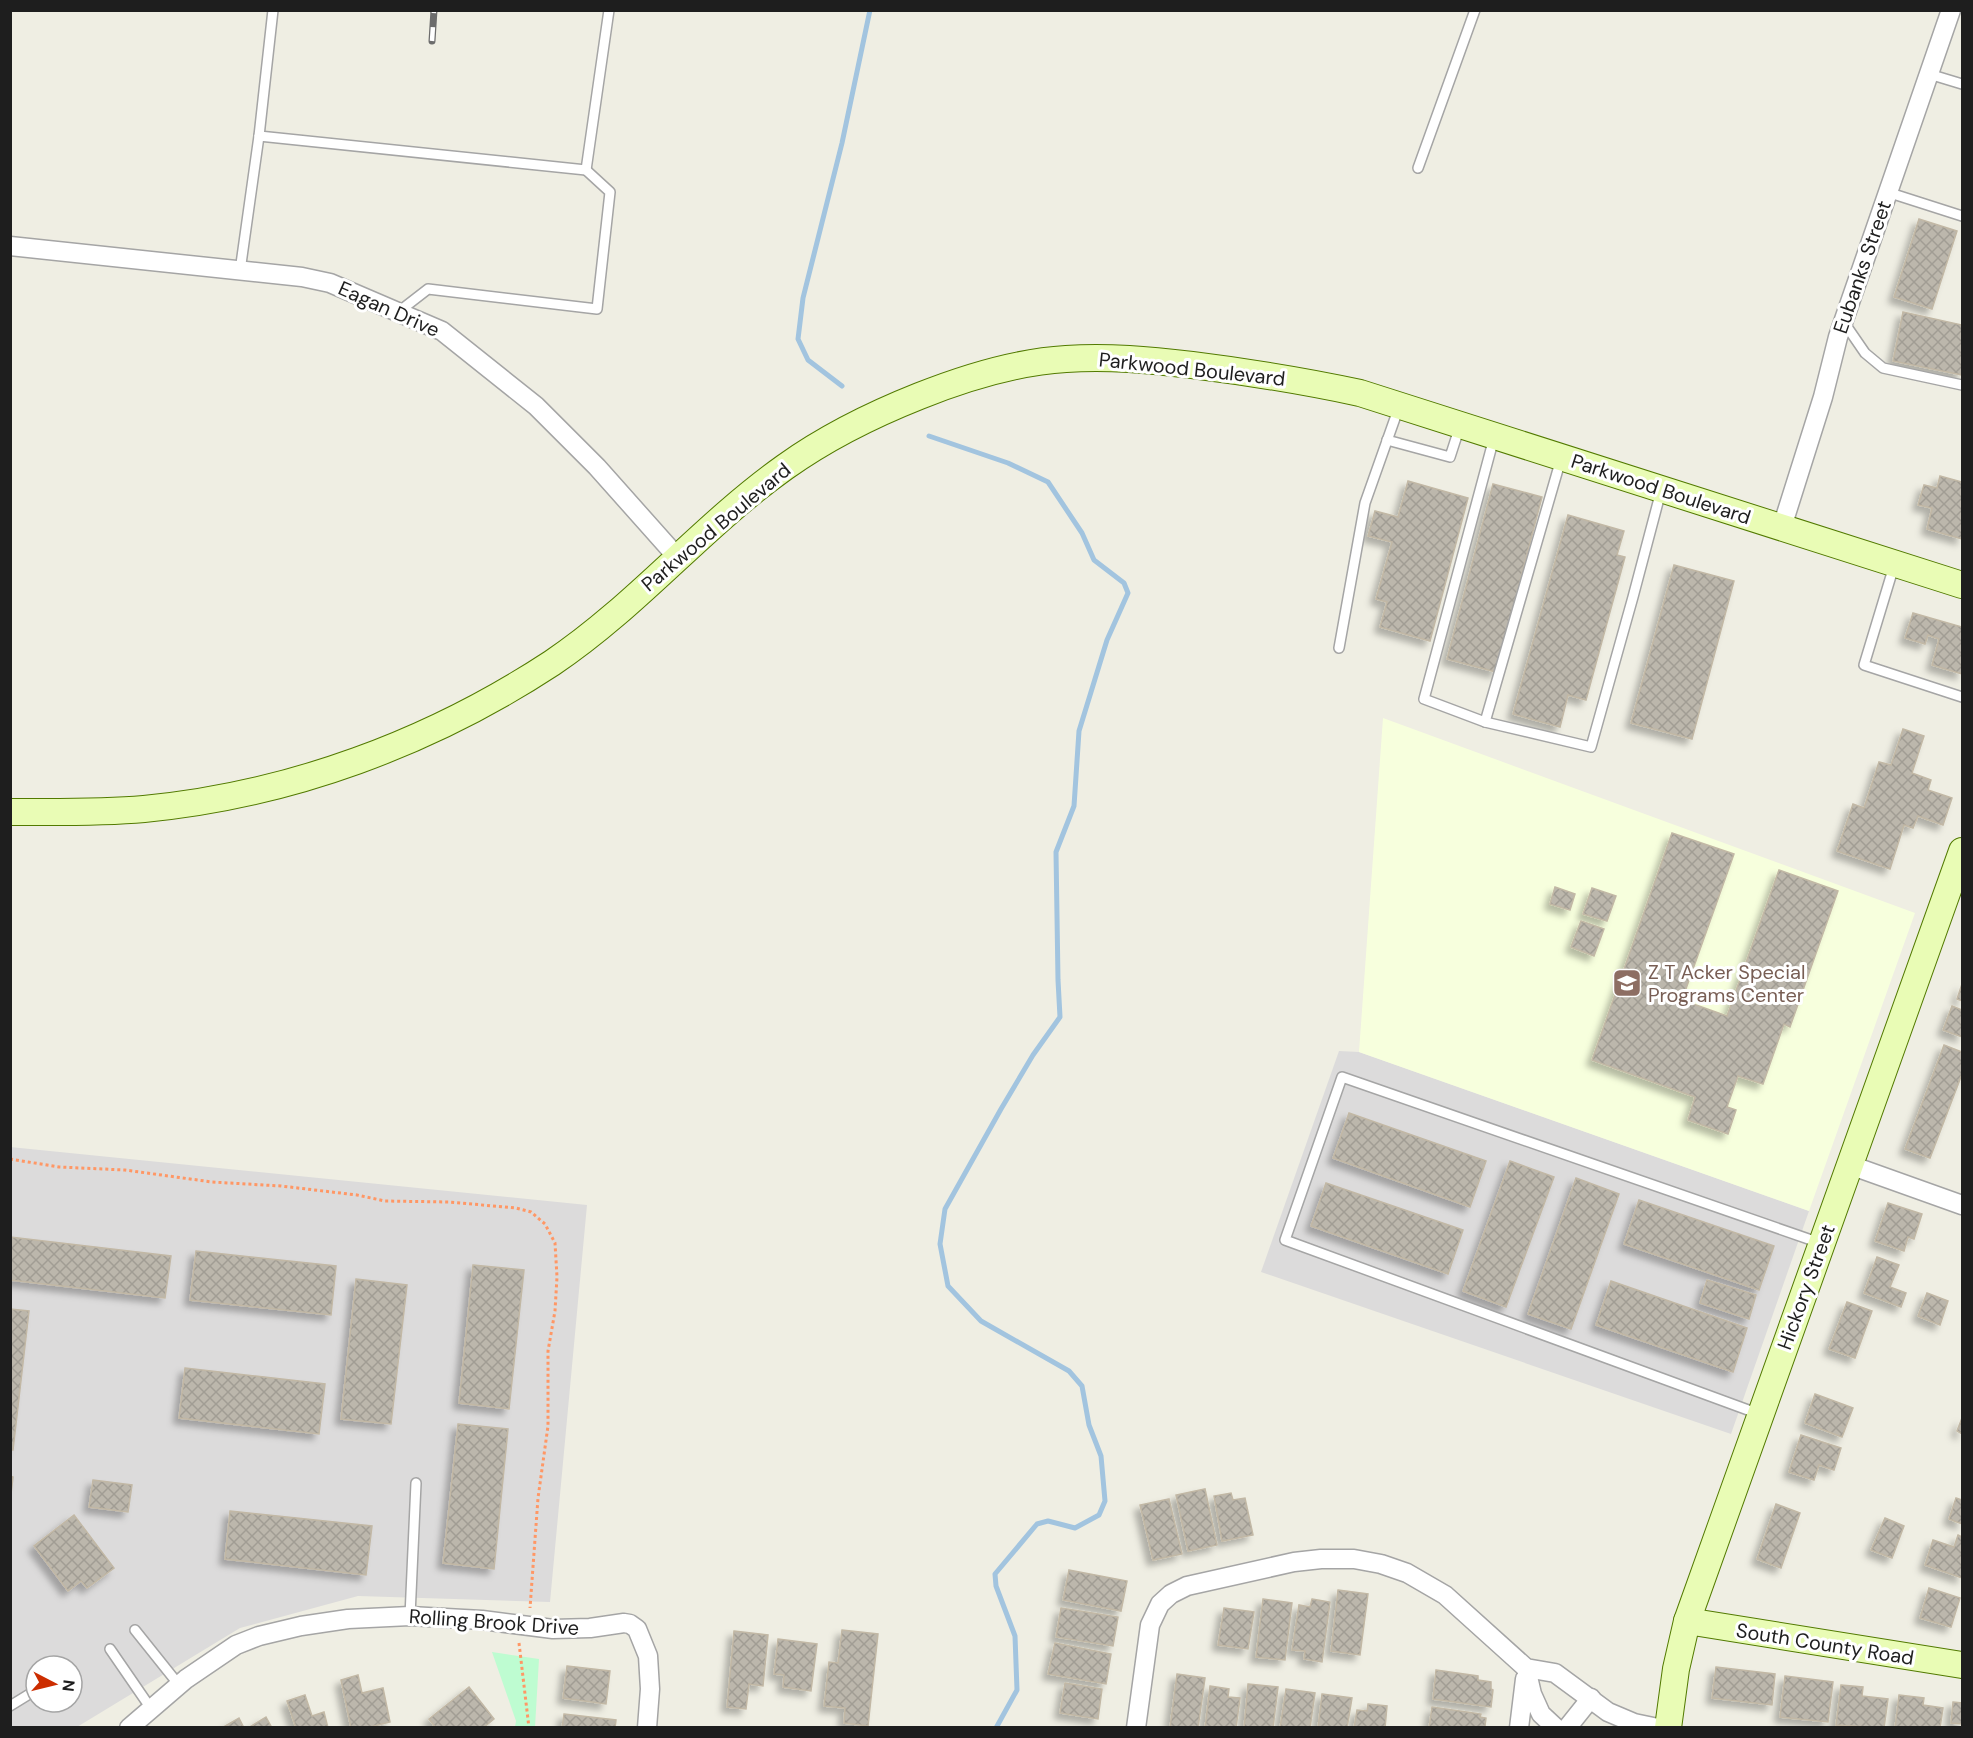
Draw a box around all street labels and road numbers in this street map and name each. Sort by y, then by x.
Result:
street label: Eubanks Street [1827,197,1897,337]
street label: Eagan Drive [334,275,444,343]
street label: Parkwood Boulevard [1098,346,1286,392]
street label: Parkwood Boulevard [1568,448,1754,530]
street label: Parkwood Boulevard [636,457,796,597]
street label: Hickory Street [1771,1221,1841,1353]
street label: Rolling Brook Drive [408,1603,580,1641]
street label: South County Road [1734,1617,1916,1671]

